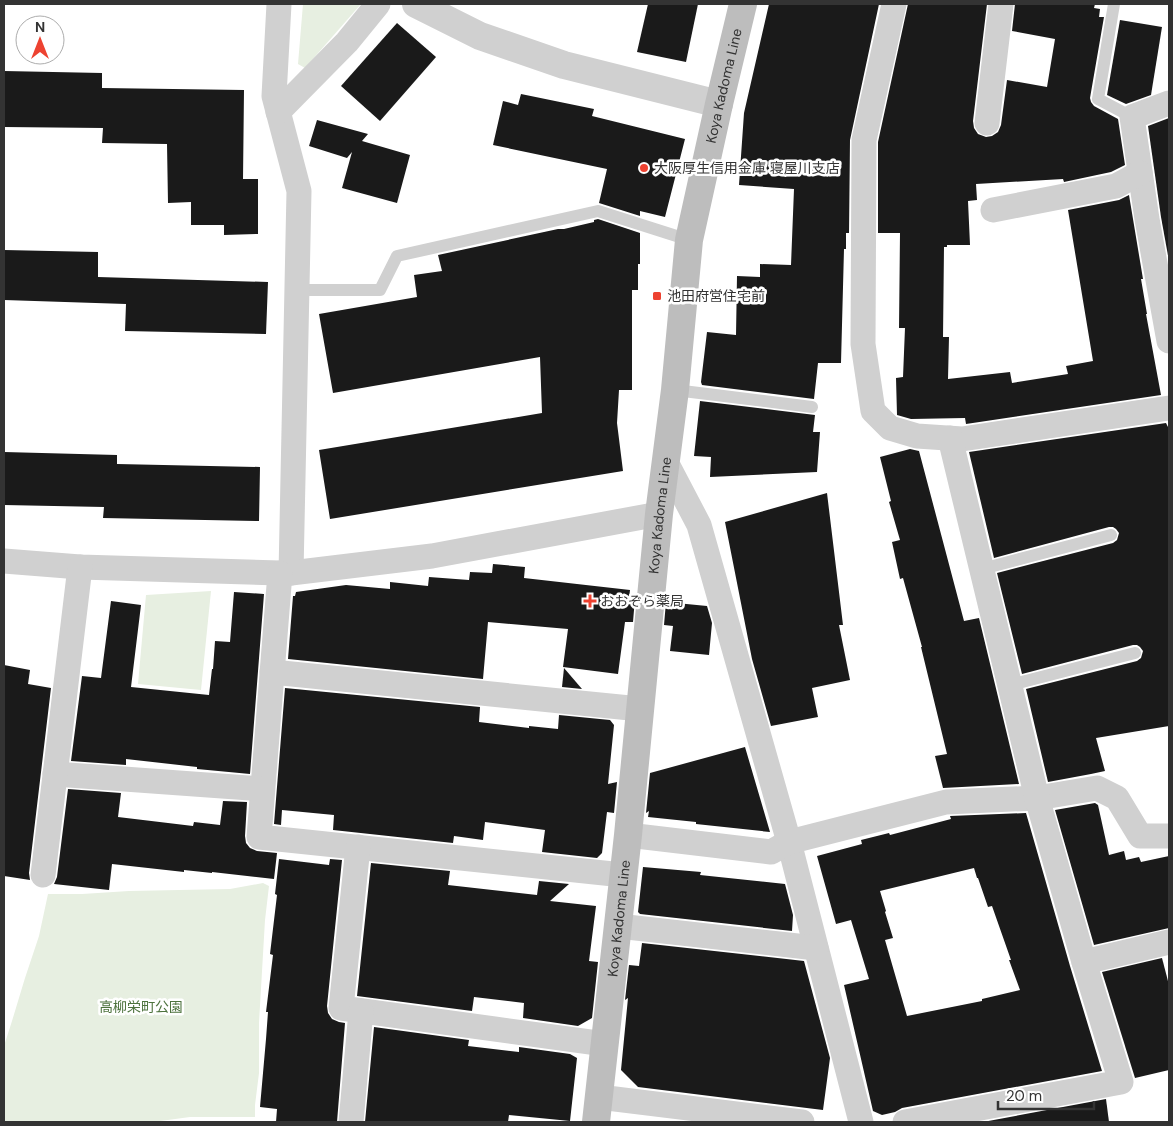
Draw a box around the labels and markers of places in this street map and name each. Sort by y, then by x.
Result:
place label: 大阪厚生信用金庫 寝屋川支店 [654,159,840,177]
marker: 大阪厚生信用金庫 寝屋川支店 [638,162,650,174]
place label: 池田府営住宅前 [667,287,765,305]
marker: 池田府営住宅前 [651,290,663,302]
place label: おおぞら薬局 [600,592,684,610]
marker: おおぞら薬局 [584,595,596,607]

